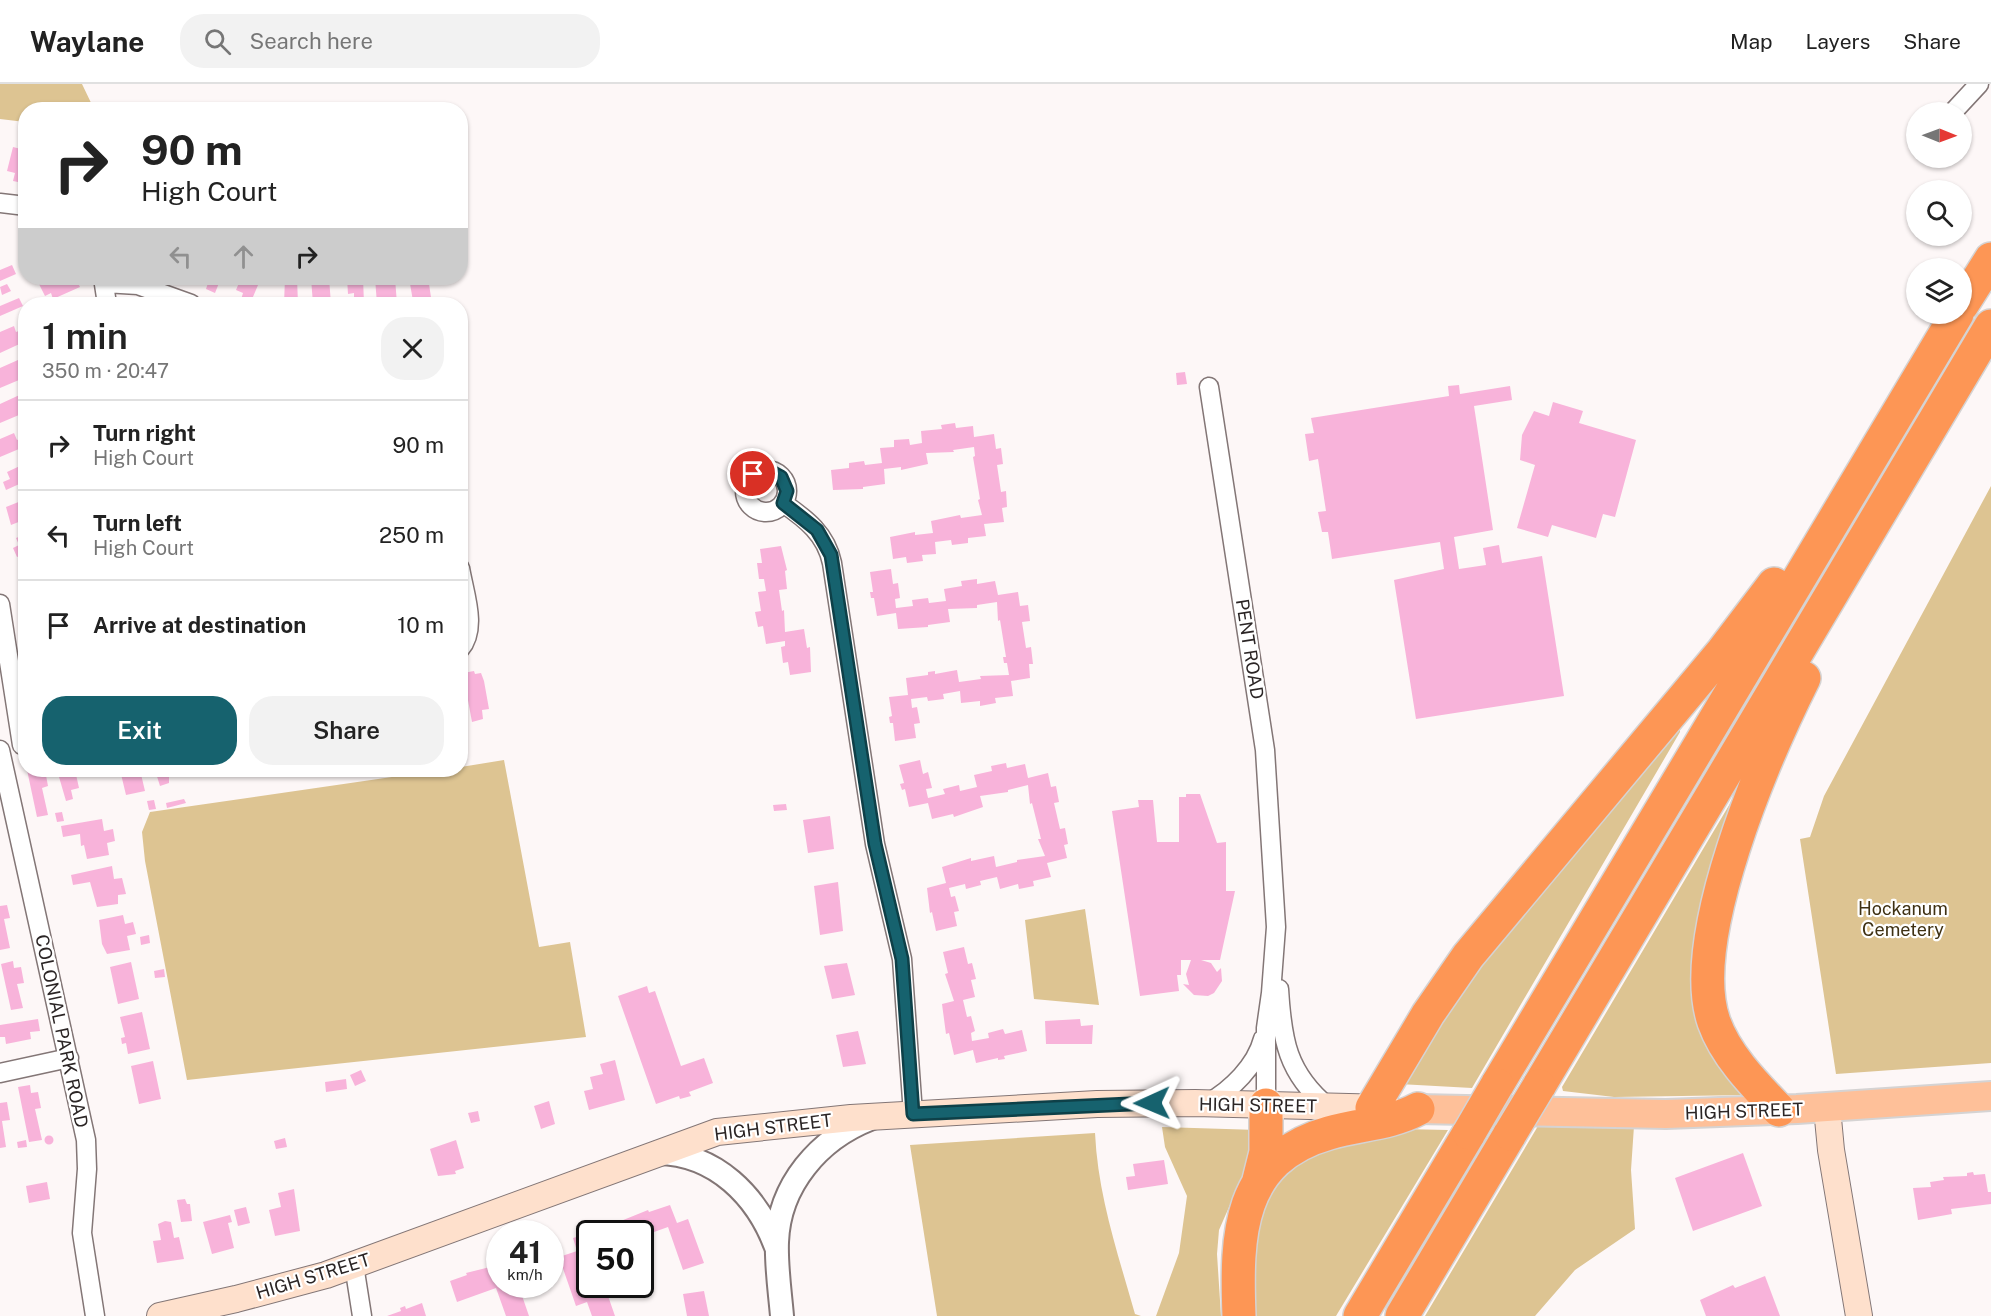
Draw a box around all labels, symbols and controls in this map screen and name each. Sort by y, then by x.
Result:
search box [180,14,600,68]
text: Waylane [30,25,144,58]
icon: search [201,25,234,58]
text: Search here [249,28,373,54]
text: Map [1730,29,1773,54]
text: Layers [1806,29,1870,54]
text: Share [1903,29,1961,54]
north arrow [1906,102,1972,168]
map controls [1906,102,1972,324]
text: 90 m [141,125,243,174]
icon: right [42,126,120,204]
text: High Court [141,175,278,207]
button: search [1906,180,1972,246]
icon: left [164,240,197,273]
icon: ahead [227,240,260,273]
icon: right [290,240,323,273]
button: layers [1906,258,1972,324]
text: 1 min [42,315,128,357]
button: close [381,317,444,380]
text: 350 m · 20:47 [42,359,169,383]
text: Turn right [93,420,196,446]
icon: right [42,429,75,462]
text: 90 m [393,432,444,458]
text: High Court [93,446,194,470]
pin [727,448,778,499]
icon: arrive [736,457,769,490]
text: Turn left [93,510,182,536]
icon: left [42,519,75,552]
text: 250 m [379,522,444,548]
text: High Court [93,536,194,560]
street label: PENT ROAD [1232,597,1268,701]
icon: arrive [42,609,75,642]
text: Arrive at destination [93,612,306,638]
text: 10 m [397,612,444,638]
button: Exit [42,696,237,765]
button: Share [249,696,444,765]
park label: Hockanum Cemetery [1858,898,1948,940]
street label: COLONIAL PARK ROAD [31,933,93,1129]
position arrow [1120,1071,1184,1135]
street label: HIGH STREET [1199,1093,1318,1117]
street label: HIGH STREET [1685,1098,1804,1124]
street label: HIGH STREET [713,1109,833,1145]
speed limit sign: 50 [576,1220,654,1298]
text: 41 [509,1234,541,1270]
street label: HIGH STREET [253,1249,373,1303]
text: km/h [507,1266,543,1283]

